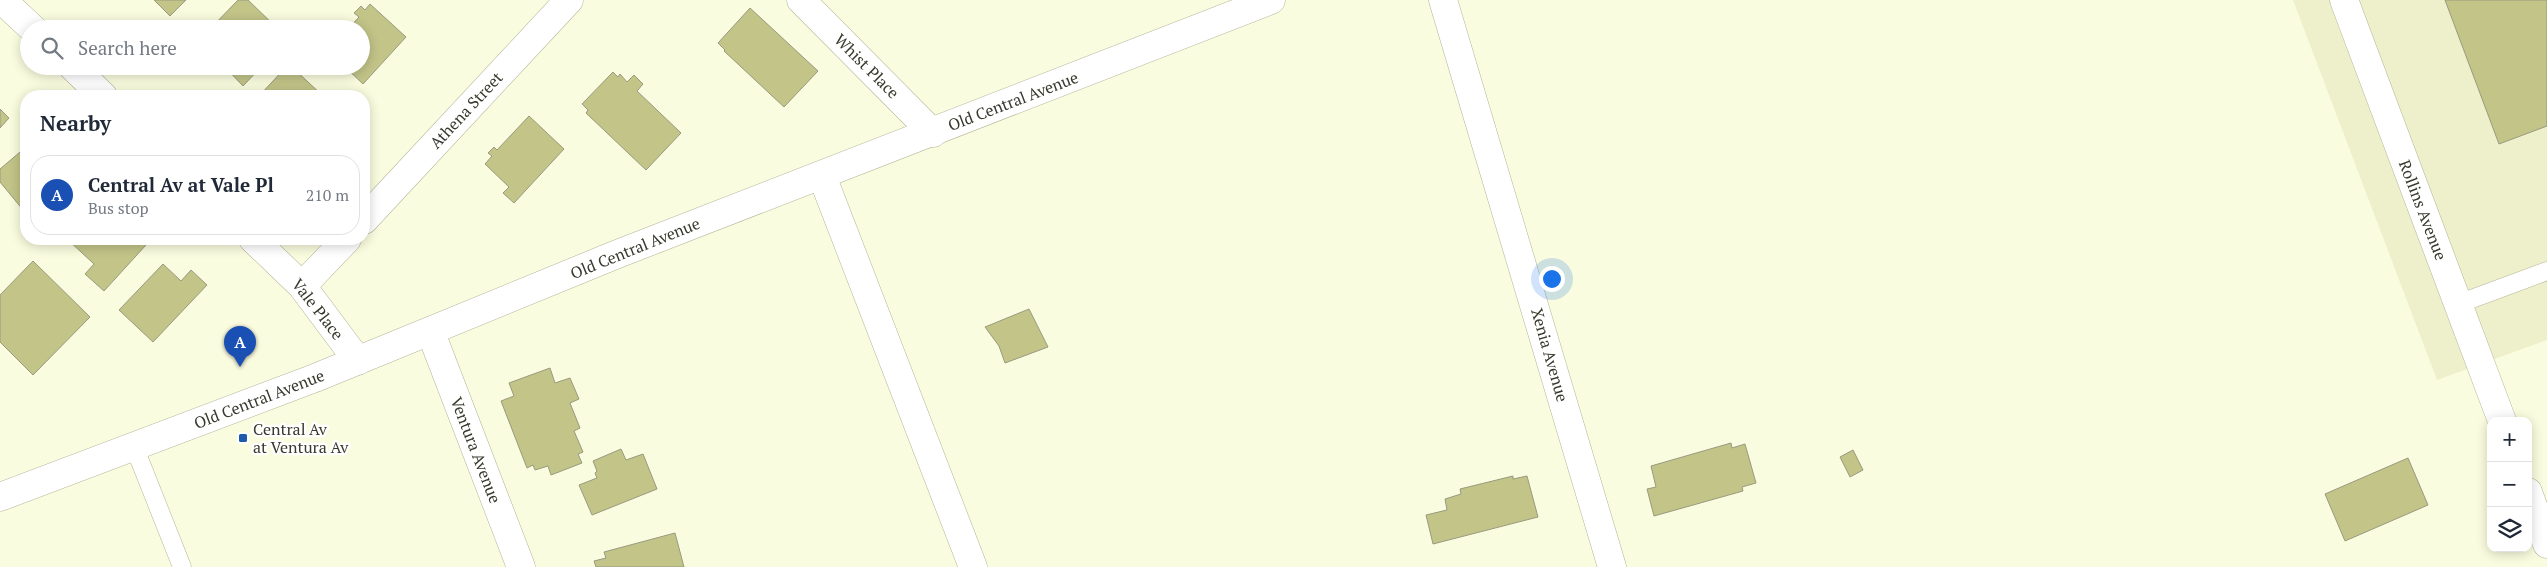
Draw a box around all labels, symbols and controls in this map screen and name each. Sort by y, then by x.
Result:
search box [20,20,370,75]
street label: Whist Place [830,29,904,103]
icon: search [38,34,66,62]
text: Search here [78,35,177,60]
street label: Old Central Avenue [945,66,1081,136]
street label: Athena Street [425,67,507,153]
text: Nearby [40,109,111,137]
street label: Rollins Avenue [2394,157,2452,263]
text: Central Av at Vale Pl [88,172,274,197]
text: A [51,184,63,206]
text: 210 m [306,184,349,206]
text: Bus stop [88,197,149,219]
street label: Old Central Avenue [567,212,703,284]
your location [1539,266,1565,292]
street label: Vale Place [287,274,349,344]
street label: Xenia Avenue [1526,306,1574,404]
pin: A [224,326,256,367]
street label: Old Central Avenue [191,364,327,434]
street label: Ventura Avenue [446,394,506,506]
map controls [2487,417,2532,552]
button: + [2487,417,2532,462]
place label: Central Av at Ventura Av [253,418,349,458]
marker: Central Av at Ventura Av [237,432,249,444]
button: − [2487,462,2532,507]
button: layers [2487,507,2532,552]

